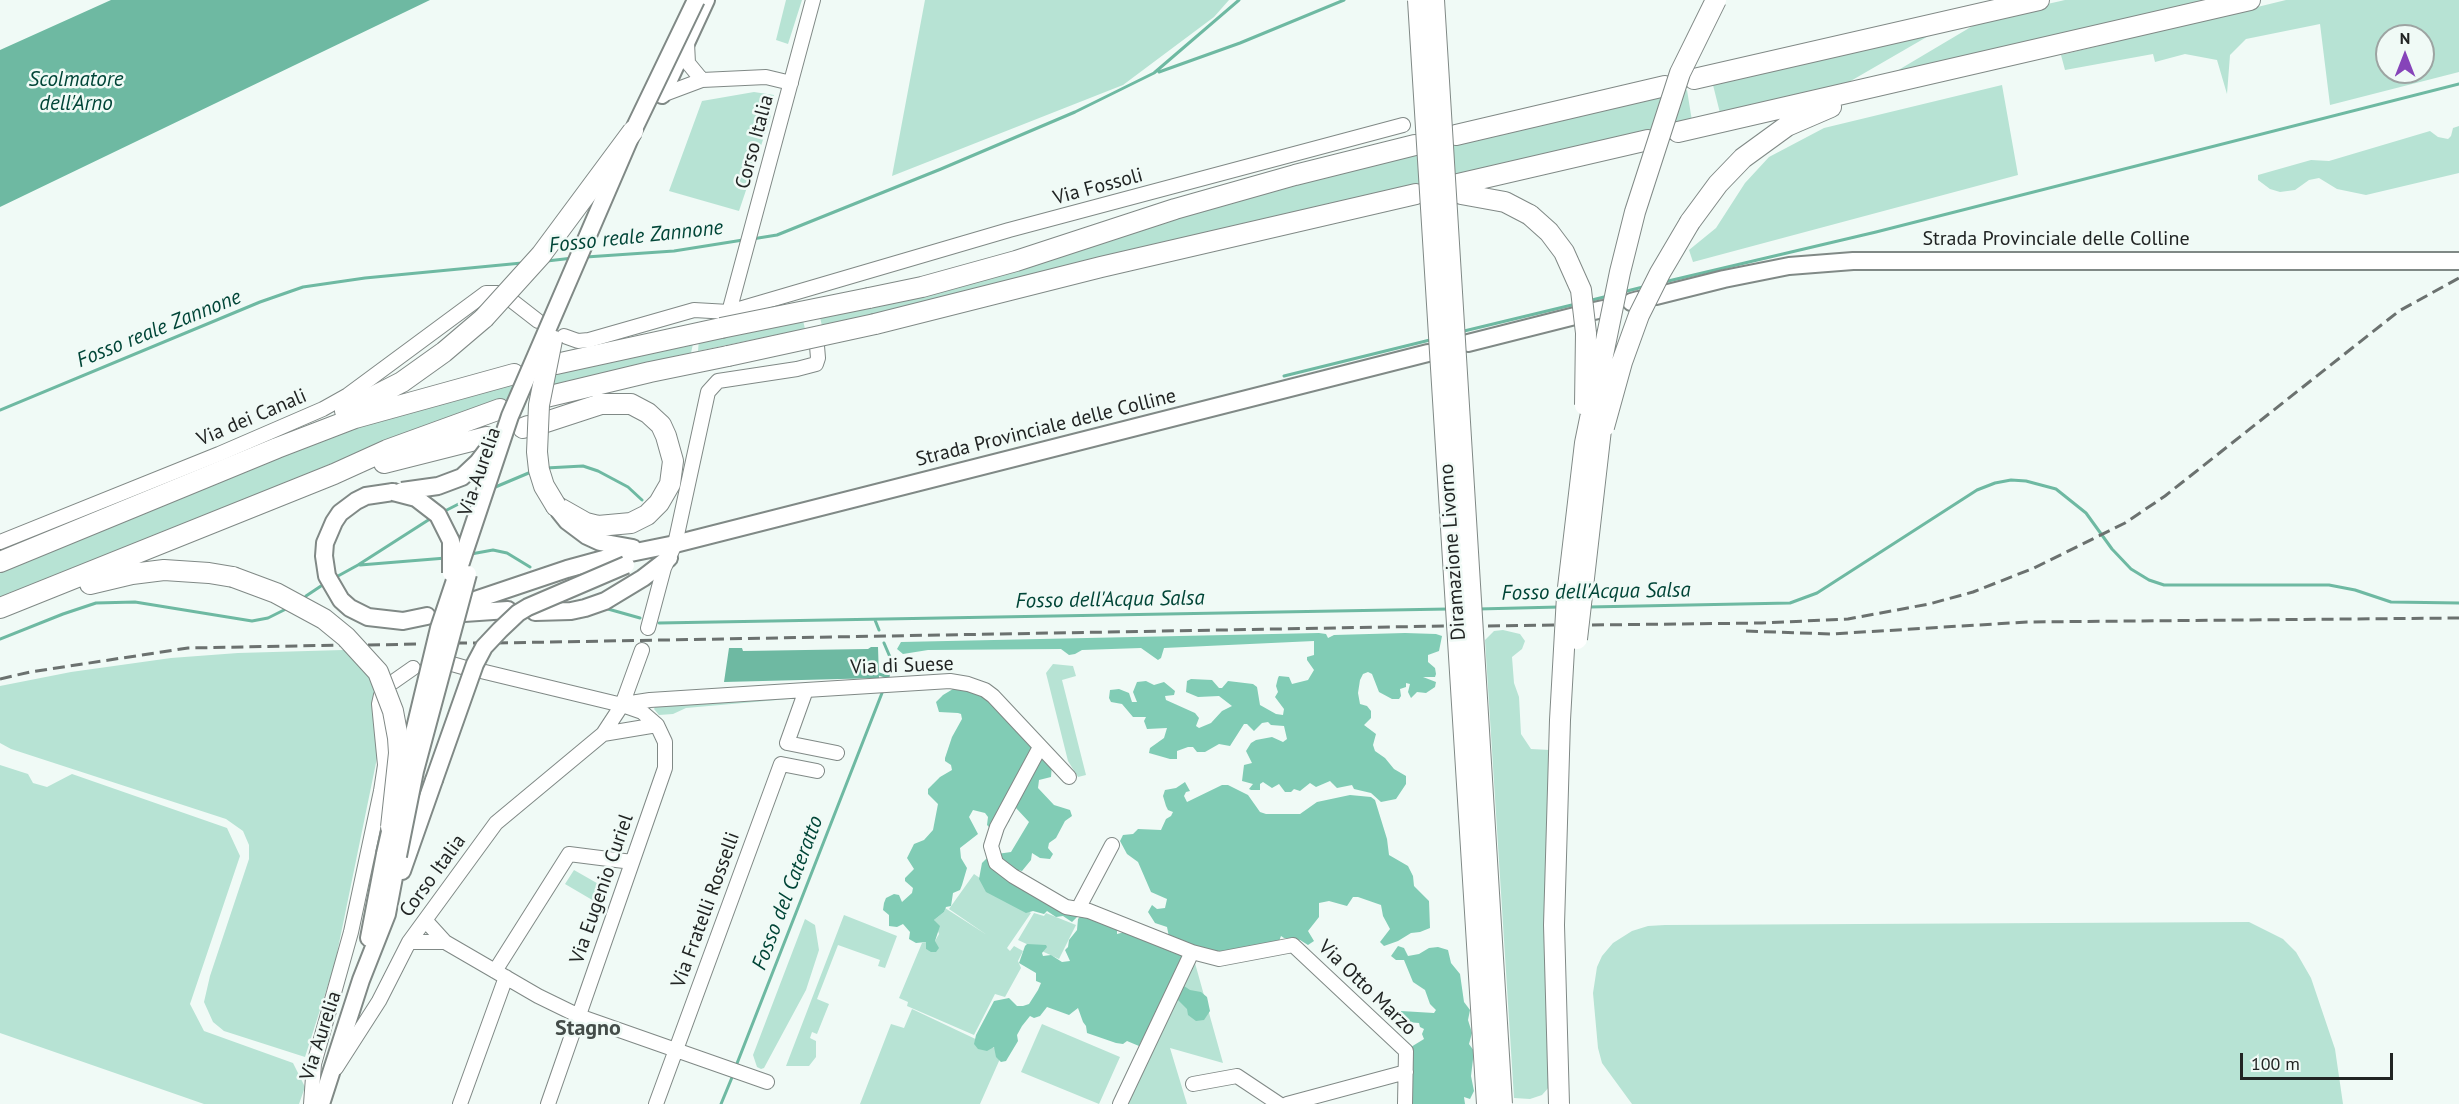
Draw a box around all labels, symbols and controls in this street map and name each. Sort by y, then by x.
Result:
north arrow [2375,24,2435,84]
text: N [2400,28,2410,48]
water label: Scolmatore dell'Arno [29,67,123,117]
street label: Corso Italia [731,92,779,192]
street label: Via Fossoli [1051,164,1145,210]
water label: Fosso reale Zannone [548,215,724,259]
street label: Strada Provinciale delle Colline [1922,227,2190,251]
water label: Fosso reale Zannone [73,285,245,373]
street label: Via dei Canali [194,384,310,452]
street label: Strada Provinciale delle Colline [913,384,1179,472]
street label: Via Aurelia [454,424,506,520]
street label: Diramazione Livorno [1435,463,1471,641]
water label: Fosso dell'Acqua Salsa [1501,578,1691,606]
water label: Fosso dell'Acqua Salsa [1015,586,1205,614]
street label: Via di Suese [850,652,954,680]
street label: Via Eugenio Curiel [565,811,639,967]
water label: Fosso del Cateratto [747,812,829,974]
street label: Via Fratelli Rosselli [667,829,745,991]
street label: Corso Italia [395,830,471,922]
street label: Via Otto Marzo [1313,935,1421,1041]
street label: Via Aurelia [295,988,347,1084]
district label: Stagno [555,1016,621,1042]
scale bar [2243,1041,2396,1079]
text: 100 m [2251,1052,2300,1075]

